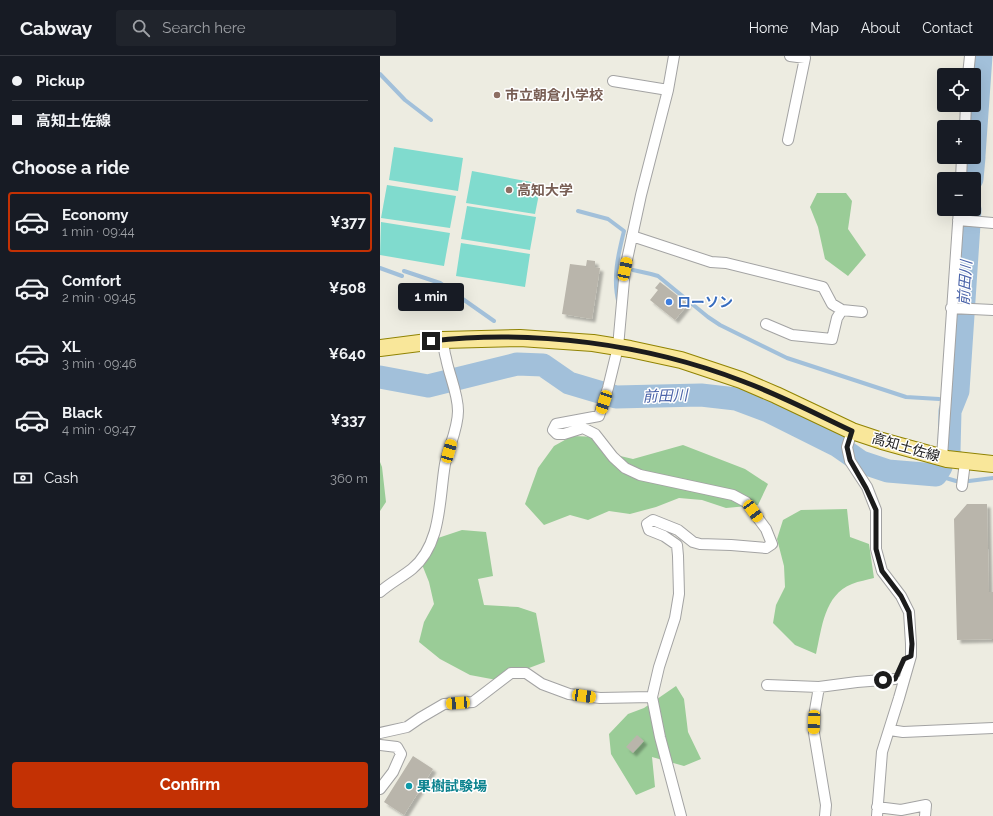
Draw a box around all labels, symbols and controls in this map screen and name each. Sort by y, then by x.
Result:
search box [116,10,396,46]
text: Cabway [20,17,92,39]
icon: search [130,17,152,39]
text: Search here [162,19,246,37]
text: Home [749,20,788,36]
text: Map [810,20,839,36]
text: About [861,20,900,36]
text: Contact [922,20,973,36]
map controls [937,68,981,216]
button: locate [937,68,981,112]
text: Pickup [36,72,85,90]
place label: 市立朝倉小学校 [505,87,603,103]
marker: 市立朝倉小学校 [492,90,502,100]
text: 高知土佐線 [36,112,111,130]
button: + [937,120,981,164]
text: Choose a ride [12,157,130,178]
button: − [937,172,981,216]
place label: 高知大学 [517,182,573,198]
marker: 高知大学 [504,185,514,195]
icon: car [14,204,50,240]
text: Economy [62,206,129,224]
text: ¥377 [330,213,366,231]
text: 1 min · 09:44 [62,224,135,239]
car [617,256,633,282]
water label: 前田川 [954,258,976,306]
icon: car [14,270,50,306]
text: Comfort [62,272,121,290]
text: ¥508 [329,279,366,297]
callout: 1 min [398,283,464,311]
text: 1 min [415,289,447,304]
text: 2 min · 09:45 [62,290,136,305]
place label: ローソン [677,294,733,310]
marker: ローソン [664,297,674,307]
route end [422,332,440,350]
icon: car [14,336,50,372]
text: XL [62,338,80,356]
text: ¥640 [328,345,366,363]
text: 3 min · 09:46 [62,356,137,371]
water label: 前田川 [642,386,690,406]
car [595,389,613,415]
icon: car [14,402,50,438]
text: Black [62,404,102,422]
text: ¥337 [330,411,366,429]
text: 4 min · 09:47 [62,422,136,437]
street label: 高知土佐線 [870,430,942,464]
car [440,438,458,464]
icon: cash [12,467,34,489]
text: Cash [44,469,78,487]
text: 360 m [330,471,368,486]
car [741,498,765,524]
route start [874,671,892,689]
car [571,688,597,704]
car [446,696,470,710]
car [808,710,820,734]
button: Confirm [12,762,368,808]
place label: 果樹試験場 [417,778,487,794]
marker: 果樹試験場 [404,781,414,791]

